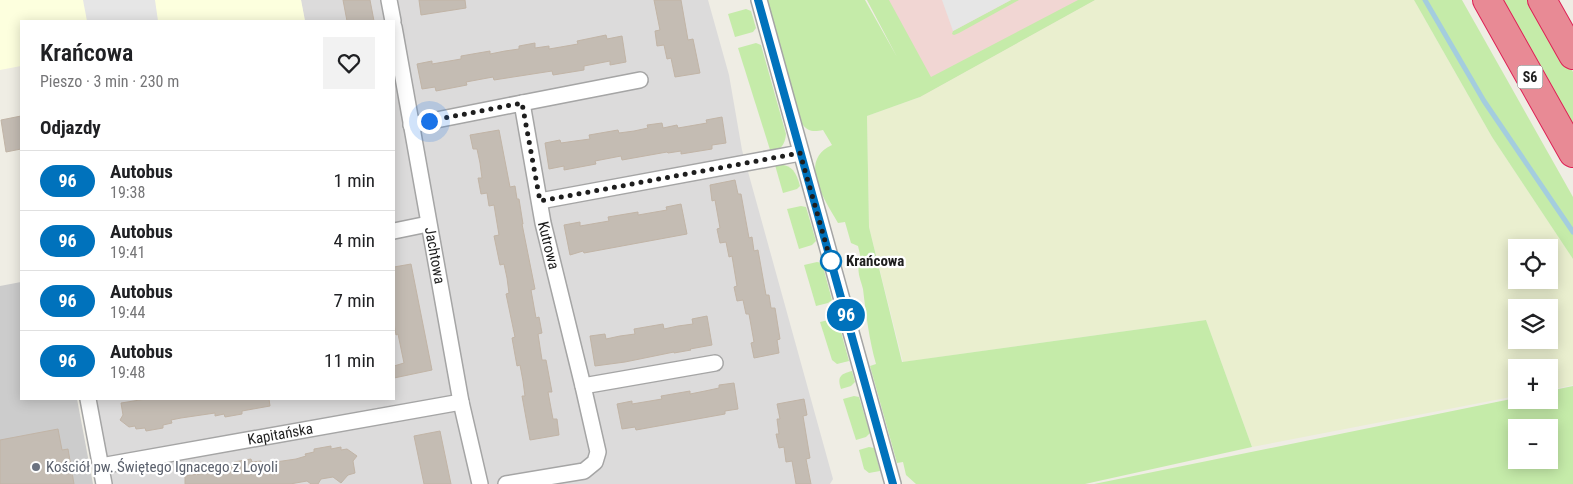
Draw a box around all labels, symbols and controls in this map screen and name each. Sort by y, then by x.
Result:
button: heart [323,37,375,89]
text: Krańcowa [40,39,133,67]
road number: S6 [1518,66,1542,88]
text: Pieszo · 3 min · 230 m [40,72,179,91]
your location [417,109,442,134]
text: Odjazdy [40,116,101,139]
text: Autobus [110,160,173,183]
text: 1 min [333,169,375,192]
text: 96 [58,170,77,191]
text: 19:38 [110,183,145,202]
text: Autobus [110,220,173,243]
street label: Kutrowa [534,220,563,271]
street label: Jachtowa [421,226,449,285]
text: 4 min [333,229,375,252]
text: 96 [58,230,77,251]
map controls [1508,239,1558,469]
button: locate [1508,239,1558,289]
text: 19:41 [110,243,145,262]
marker: Krańcowa [820,250,842,272]
place label: Krańcowa [846,252,904,270]
text: Autobus [110,280,173,303]
text: 7 min [333,289,375,312]
text: 96 [58,290,77,311]
line badge: 96 [824,299,868,331]
button: layers [1508,299,1558,349]
text: 19:44 [110,303,145,322]
text: 96 [837,304,855,325]
text: Autobus [110,340,173,363]
text: 11 min [324,349,375,372]
text: 96 [58,350,77,371]
button: + [1508,359,1558,409]
text: 19:48 [110,363,145,382]
button: − [1508,419,1558,469]
street label: Kapitańska [246,420,314,449]
place label: Kościół pw. Świętego Ignacego z Loyoli [46,458,278,476]
marker: Kościół pw. Świętego Ignacego z Loyoli [30,461,42,473]

